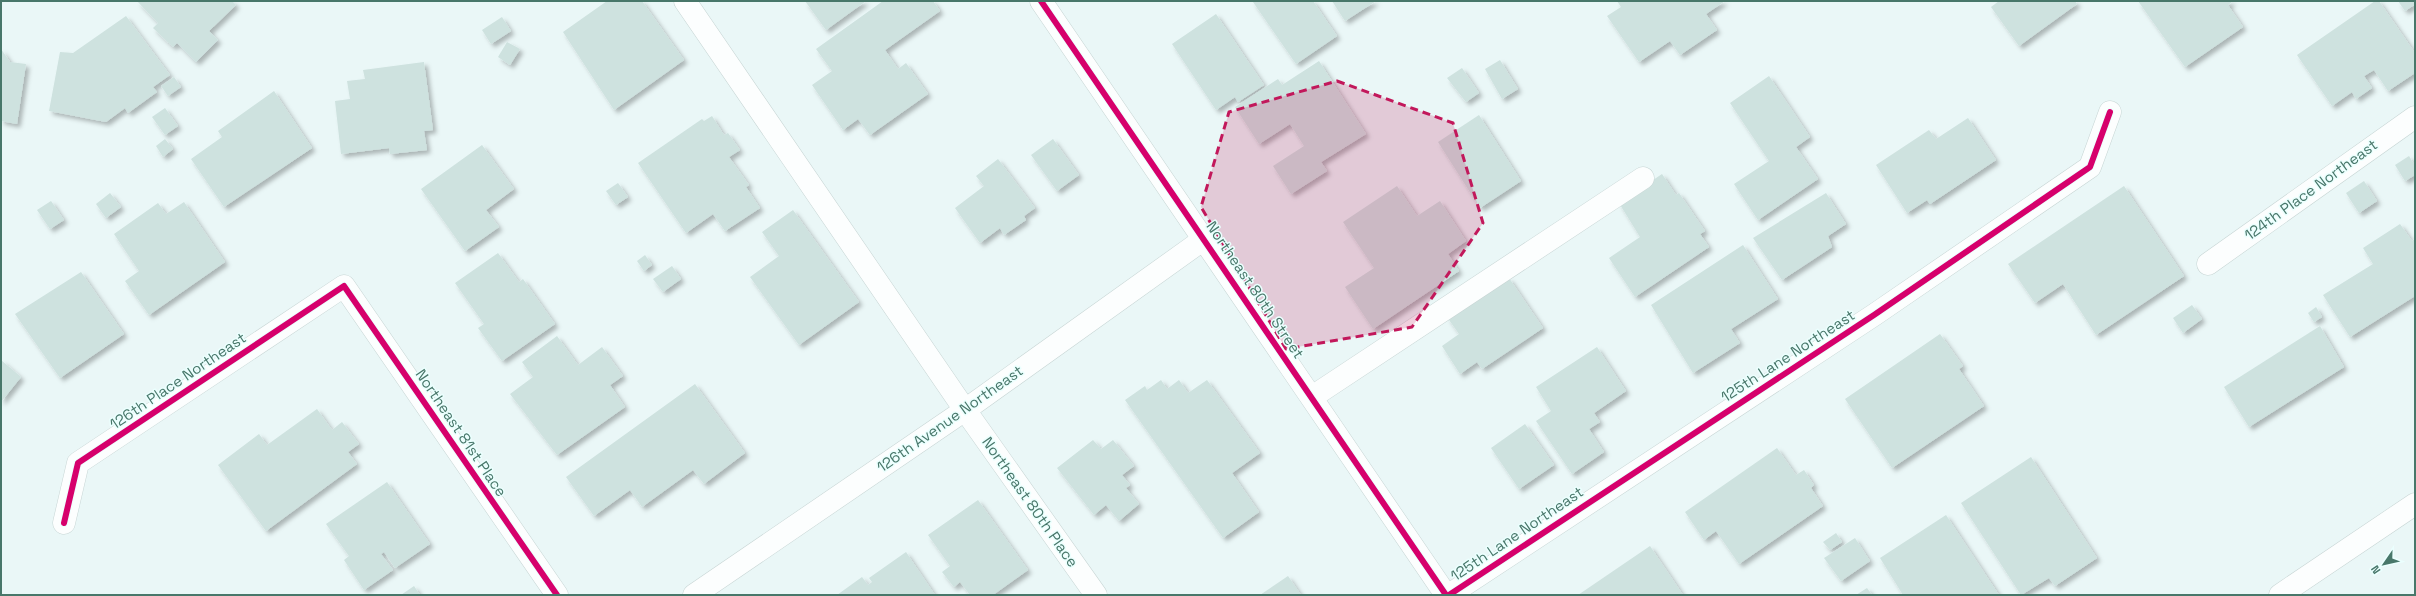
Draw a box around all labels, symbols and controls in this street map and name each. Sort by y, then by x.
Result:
street label: 124th Place Northeast [2240,135,2381,244]
street label: Northeast 80th Street [1202,217,1309,362]
street label: 125th Lane Northeast [1717,305,1858,406]
street label: 126th Place Northeast [106,328,250,433]
street label: 126th Avenue Northeast [873,361,1027,476]
street label: Northeast 81st Place [412,365,511,500]
street label: Northeast 80th Place [978,433,1083,571]
street label: 125th Lane Northeast [1447,482,1587,585]
north arrow [2364,544,2404,584]
text: N [2368,563,2384,577]

